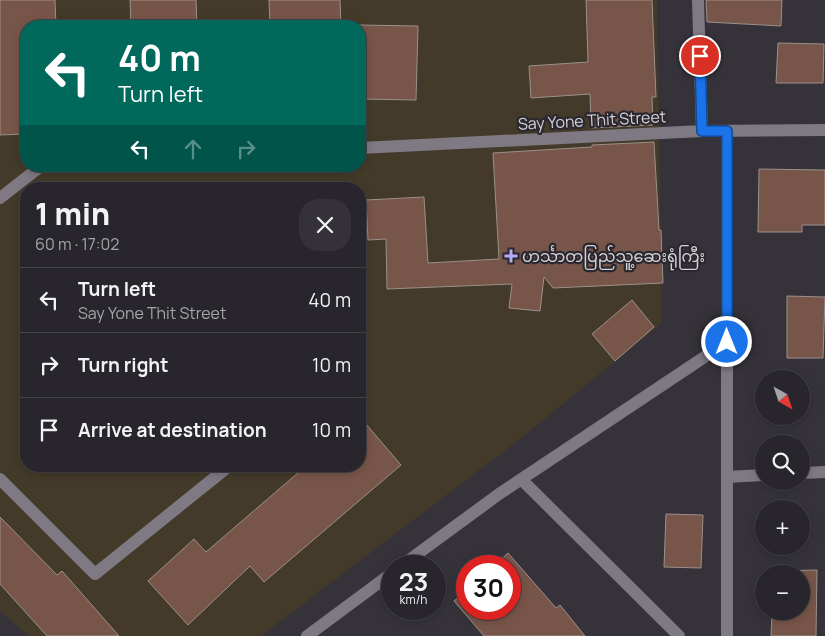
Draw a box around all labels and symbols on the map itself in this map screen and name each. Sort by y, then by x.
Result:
pin [679,35,721,77]
street label: Say Yone Thit Street [517,105,667,135]
place label: ဟင်္သာတပြည်သူ့ဆေးရုံကြီး [522,245,705,271]
marker: ဟင်္သာတပြည်သူ့ဆေးရုံကြီး [504,249,518,263]
position arrow [700,315,752,367]
north arrow [755,370,810,425]
speed limit sign: 30 [456,555,521,620]

